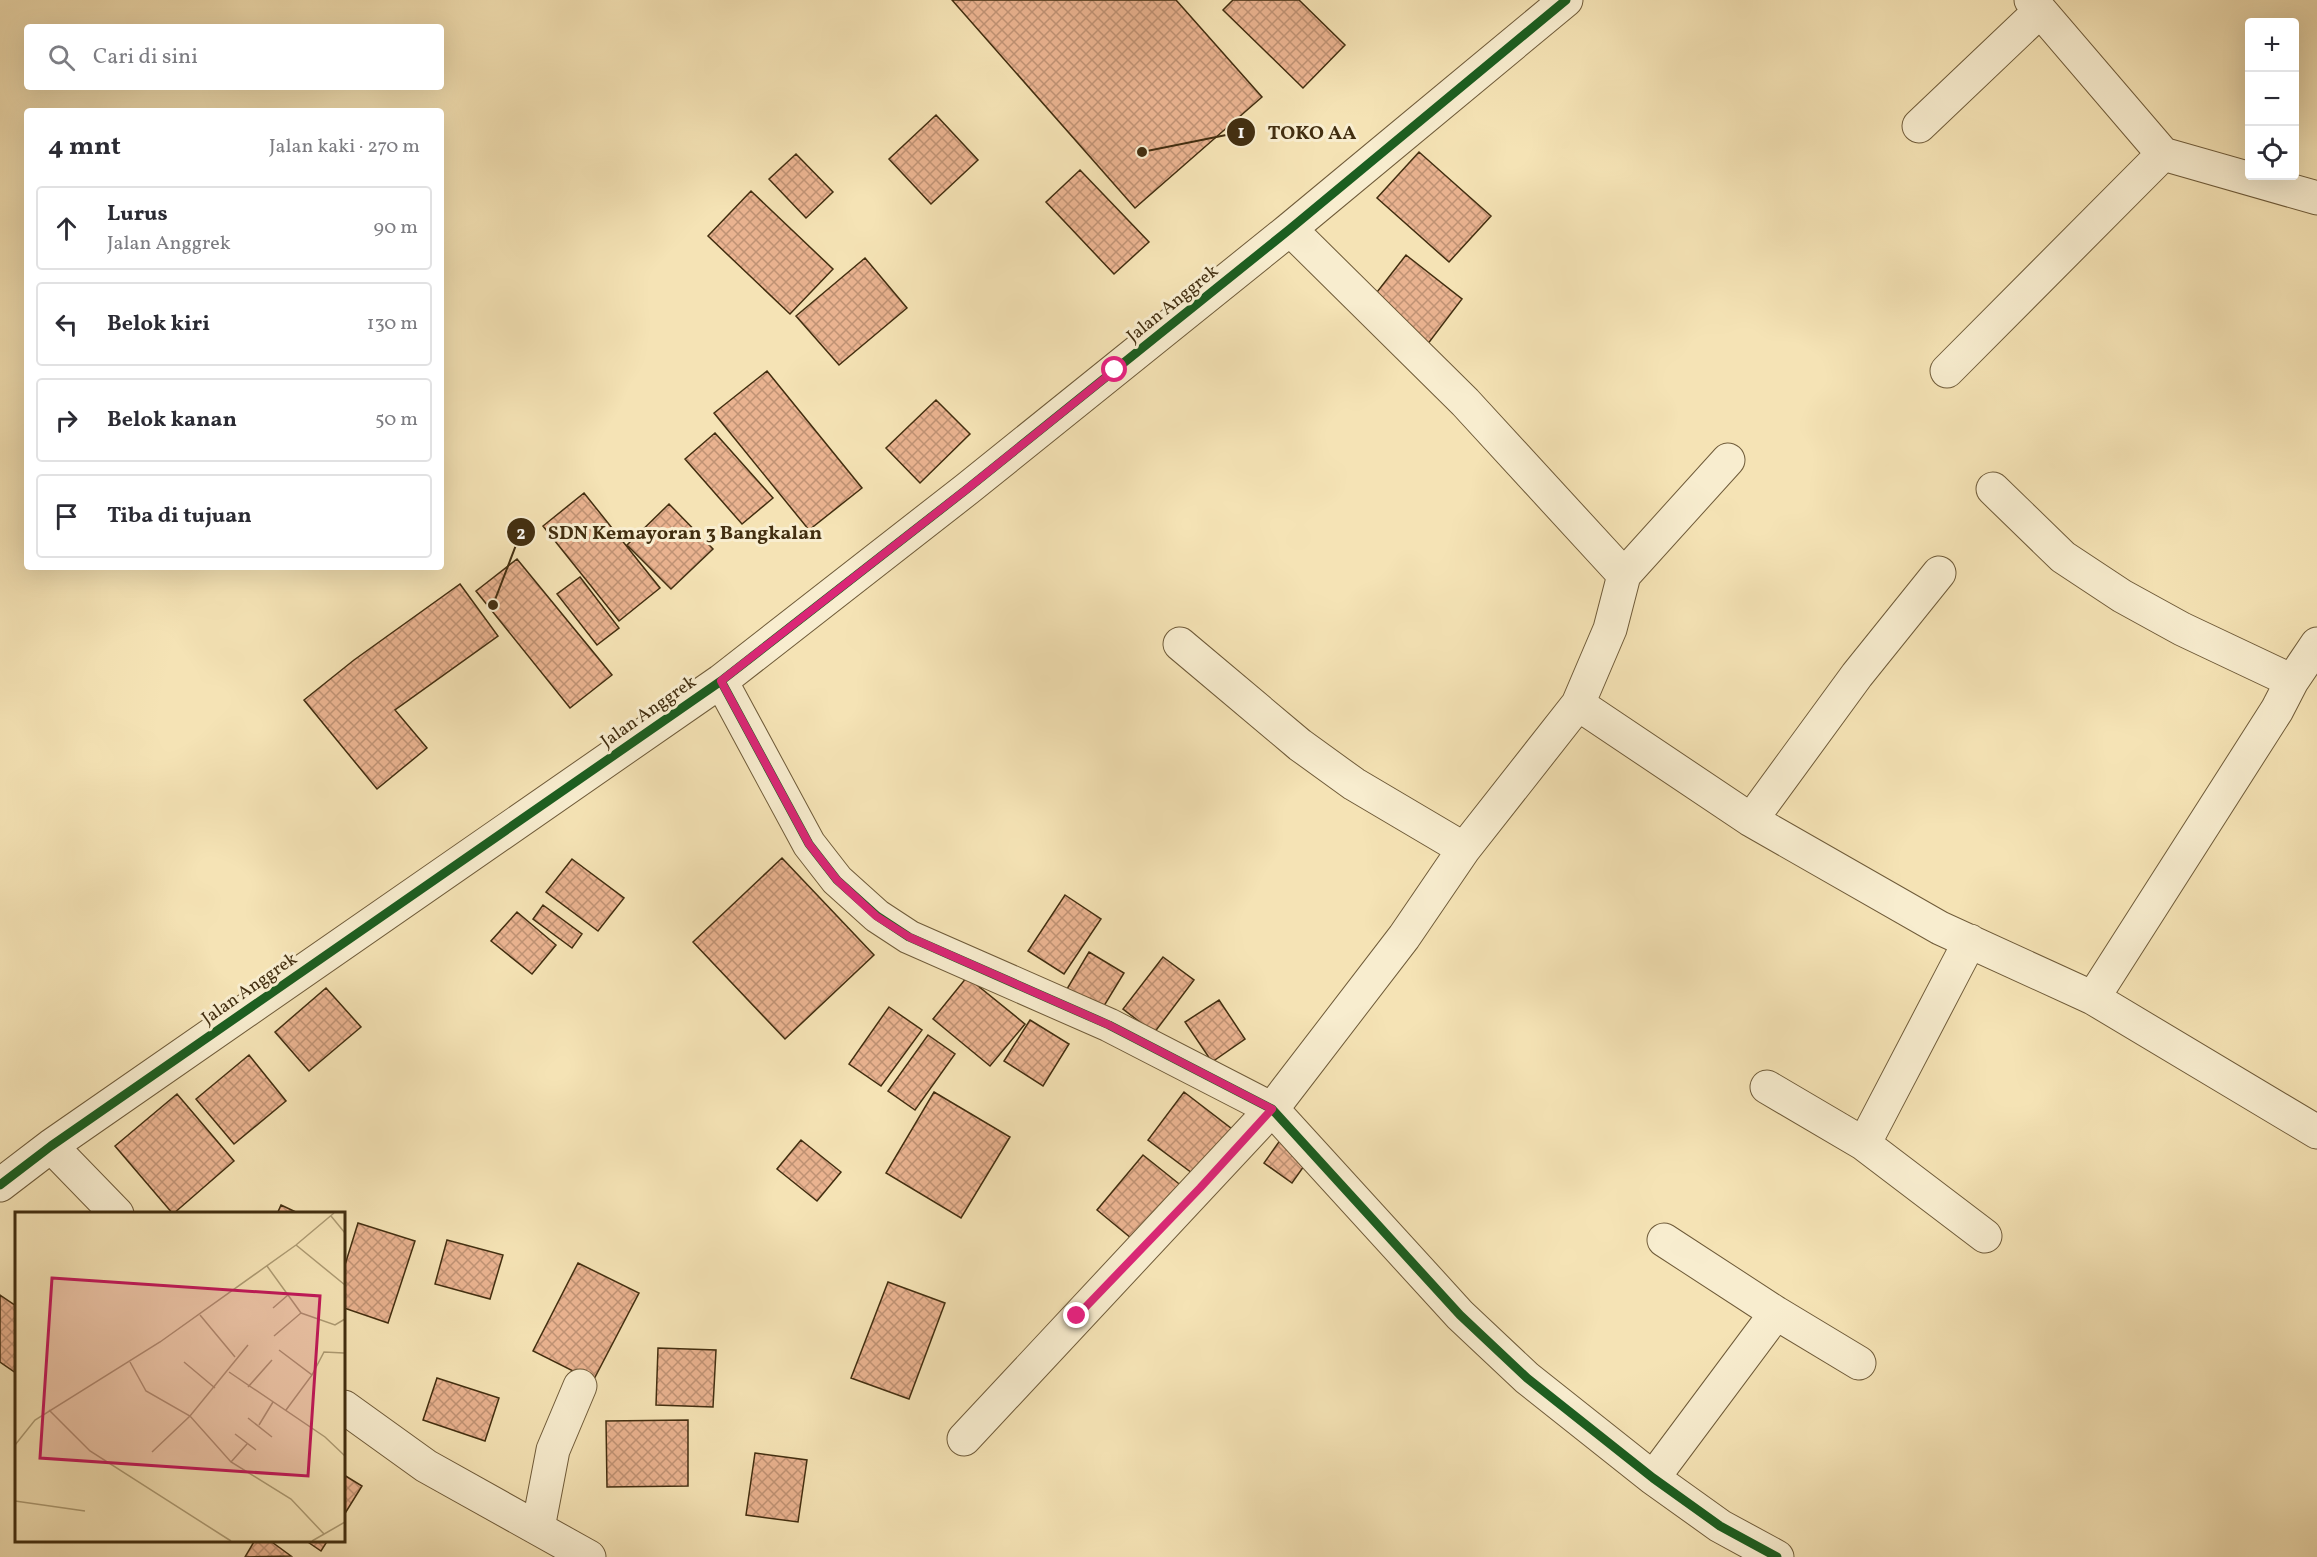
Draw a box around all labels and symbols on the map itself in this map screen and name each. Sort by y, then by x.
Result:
callout: TOKO AA [1226,113,1369,151]
text: TOKO AA [1268,120,1356,148]
text: 1 [1237,121,1245,146]
street label: Jalan Anggrek [1122,259,1224,349]
route start [1101,356,1127,382]
callout: SDN Kemayoran 3 Bangkalan [506,513,834,551]
text: SDN Kemayoran 3 Bangkalan [548,520,822,548]
text: 2 [516,522,526,547]
street label: Jalan Anggrek [596,670,702,754]
street label: Jalan Anggrek [197,947,303,1031]
inset map [15,1212,345,1542]
route end [1063,1302,1089,1328]

